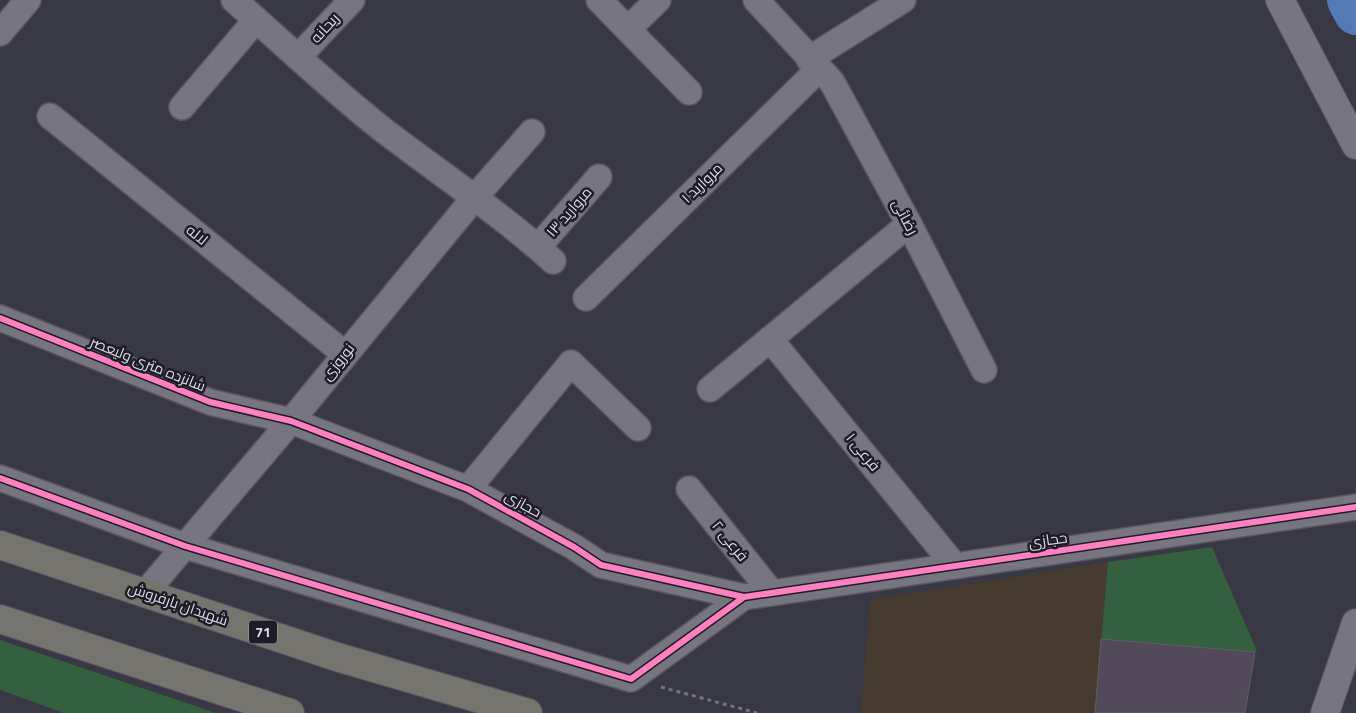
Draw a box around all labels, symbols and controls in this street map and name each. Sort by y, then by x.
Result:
street label: ریحانه [305,7,345,48]
street label: مروارید ۱ [676,157,728,208]
street label: مروارید ۱۳ [540,181,597,242]
street label: رضائی [886,195,925,239]
street label: لاله [181,219,213,251]
street label: شانزده متری ولیعصر [86,329,210,397]
street label: نوروزی [315,338,360,385]
street label: فرعی ۱ [841,427,886,476]
street label: حجازی [501,484,546,523]
street label: فرعی ۲ [707,515,754,566]
street label: حجازی [1027,525,1069,554]
street label: شهیدان بارفروش [125,576,231,631]
road number: 71 [249,620,277,644]

